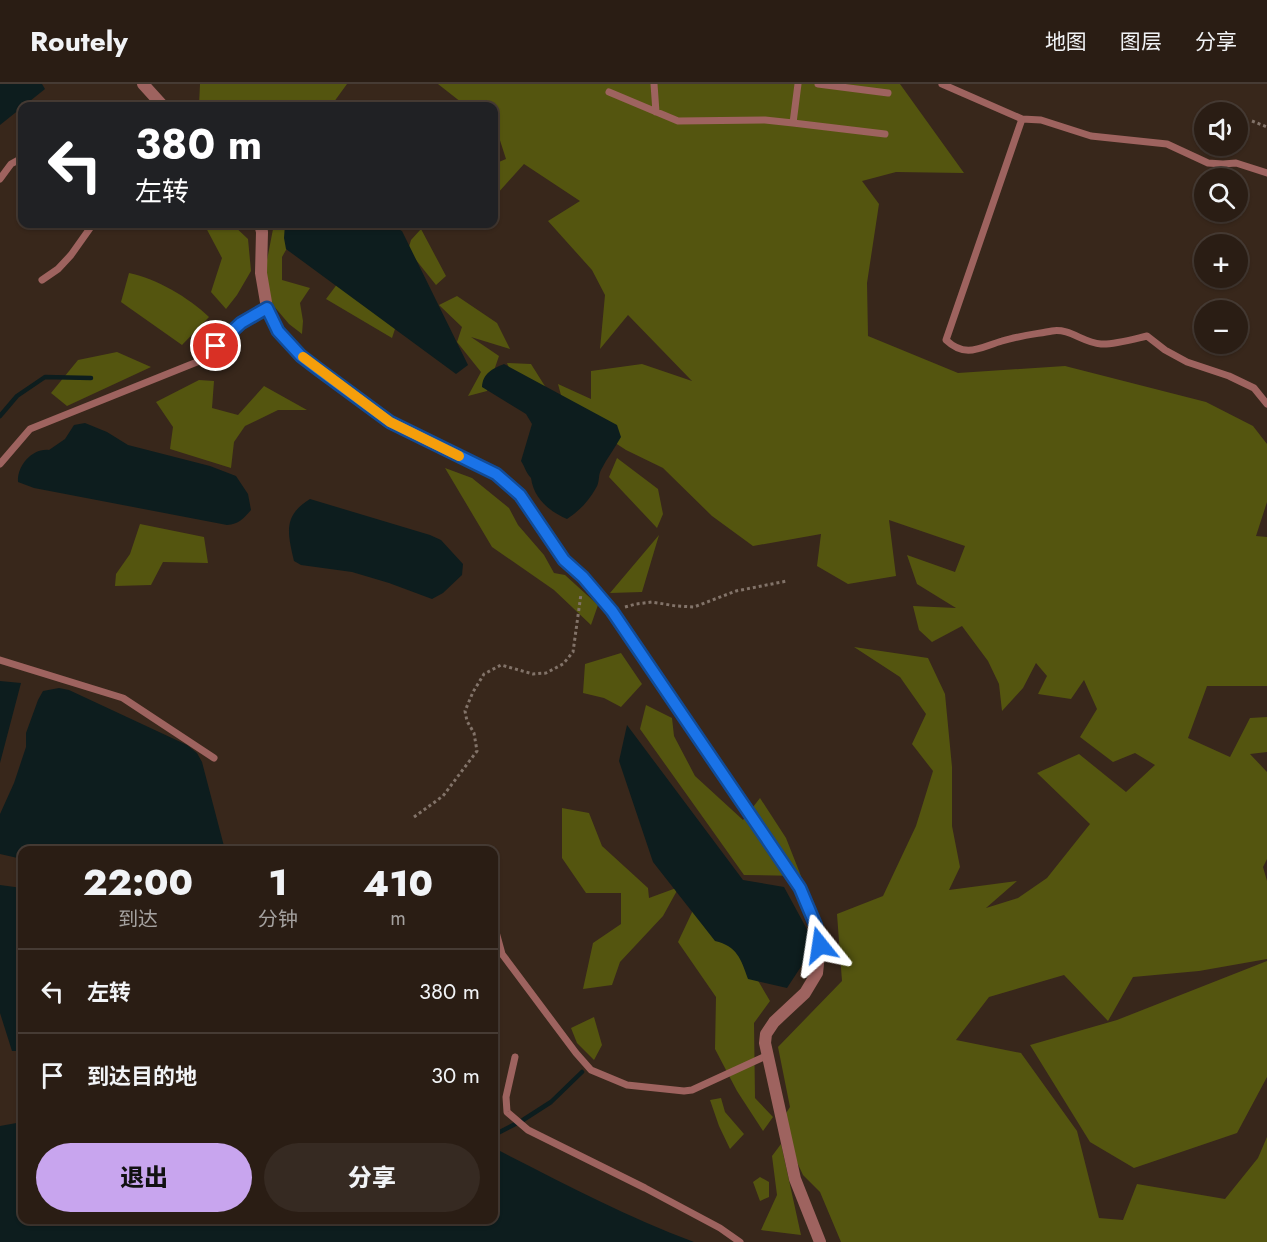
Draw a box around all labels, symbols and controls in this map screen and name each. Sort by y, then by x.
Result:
text: Routely [30,21,128,62]
text: 地图 [1045,27,1087,57]
text: 图层 [1120,27,1162,57]
text: 分享 [1195,27,1237,57]
map controls [1194,102,1248,354]
button: sound [1194,102,1248,156]
text: 380 m [135,114,262,175]
icon: left [36,126,114,204]
button: search [1194,168,1248,222]
text: 左转 [135,172,189,211]
button: + [1194,234,1248,288]
button: − [1194,300,1248,354]
pin [190,320,241,371]
icon: arrive [199,329,232,362]
text: 22:00 [83,856,193,908]
text: 1 [269,856,288,908]
text: 410 [363,857,433,909]
text: m [390,904,406,933]
text: 到达 [118,905,158,934]
text: 分钟 [258,905,298,934]
position arrow [788,913,852,977]
icon: left [36,975,69,1008]
text: 380 m [419,975,480,1007]
text: 左转 [87,976,131,1008]
icon: arrive [36,1059,69,1092]
text: 30 m [431,1059,480,1091]
text: 到达目的地 [87,1060,197,1092]
button: 退出 [36,1143,252,1212]
button: 分享 [264,1143,480,1212]

